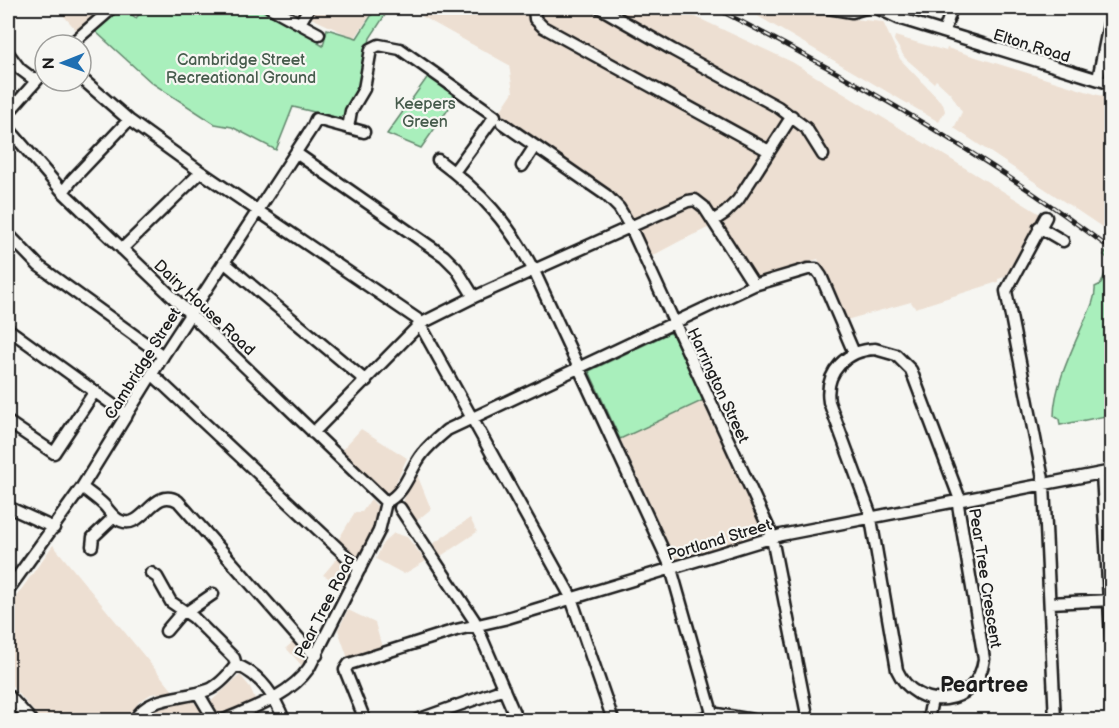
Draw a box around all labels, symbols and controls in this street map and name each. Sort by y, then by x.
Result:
street label: Elton Road [991,26,1072,67]
north arrow [33,33,93,93]
park label: Cambridge Street Recreational Ground [166,51,316,88]
text: N [40,57,59,69]
park label: Keepers Green [394,95,456,132]
street label: Dairy House Road [149,256,258,360]
street label: Cambridge Street [101,304,185,423]
street label: Harrington Street [683,325,753,446]
street label: Pear Tree Crescent [964,507,1005,650]
street label: Portland Street [665,516,774,565]
street label: Pear Tree Road [291,552,360,662]
district label: Peartree [940,672,1028,699]

